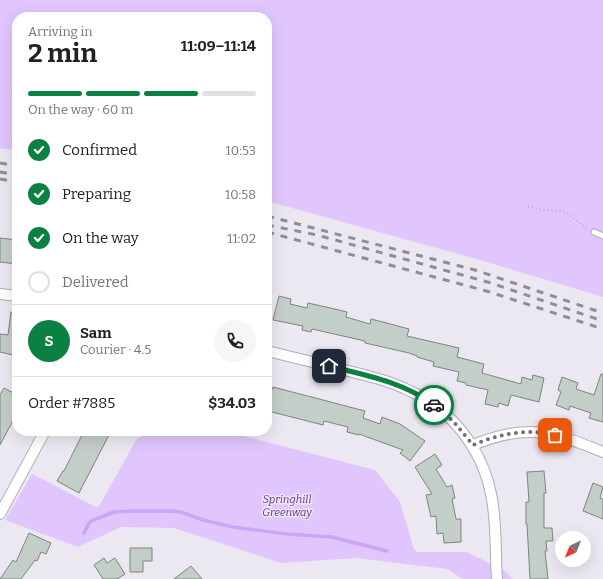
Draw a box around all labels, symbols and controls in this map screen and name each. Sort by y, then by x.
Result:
text: Arriving in [28,24,93,39]
text: 11:09–11:14 [181,37,256,55]
text: 2 min [28,38,97,69]
text: On the way · 60 m [28,102,133,117]
icon: check [28,139,50,161]
text: Confirmed [62,141,137,159]
text: 10:53 [226,143,256,158]
icon: check [28,183,50,205]
text: Preparing [62,185,131,203]
text: 10:58 [225,187,256,202]
icon: check [28,227,50,249]
text: On the way [62,229,139,247]
text: 11:02 [227,231,256,246]
text: Delivered [62,273,129,291]
button: phone [214,320,256,362]
text: Sam [80,324,112,342]
text: S [44,332,54,350]
text: Courier · 4.5 [80,342,151,357]
pin [312,349,346,383]
icon: home [318,355,340,377]
courier [414,385,454,425]
text: Order #7885 [28,394,115,412]
text: $34.03 [208,394,256,412]
icon: car [423,394,445,416]
pin [538,418,572,452]
icon: bag [544,424,566,446]
park label: Springhill Greenway [262,493,313,519]
north arrow [555,531,591,567]
map controls [555,531,591,567]

